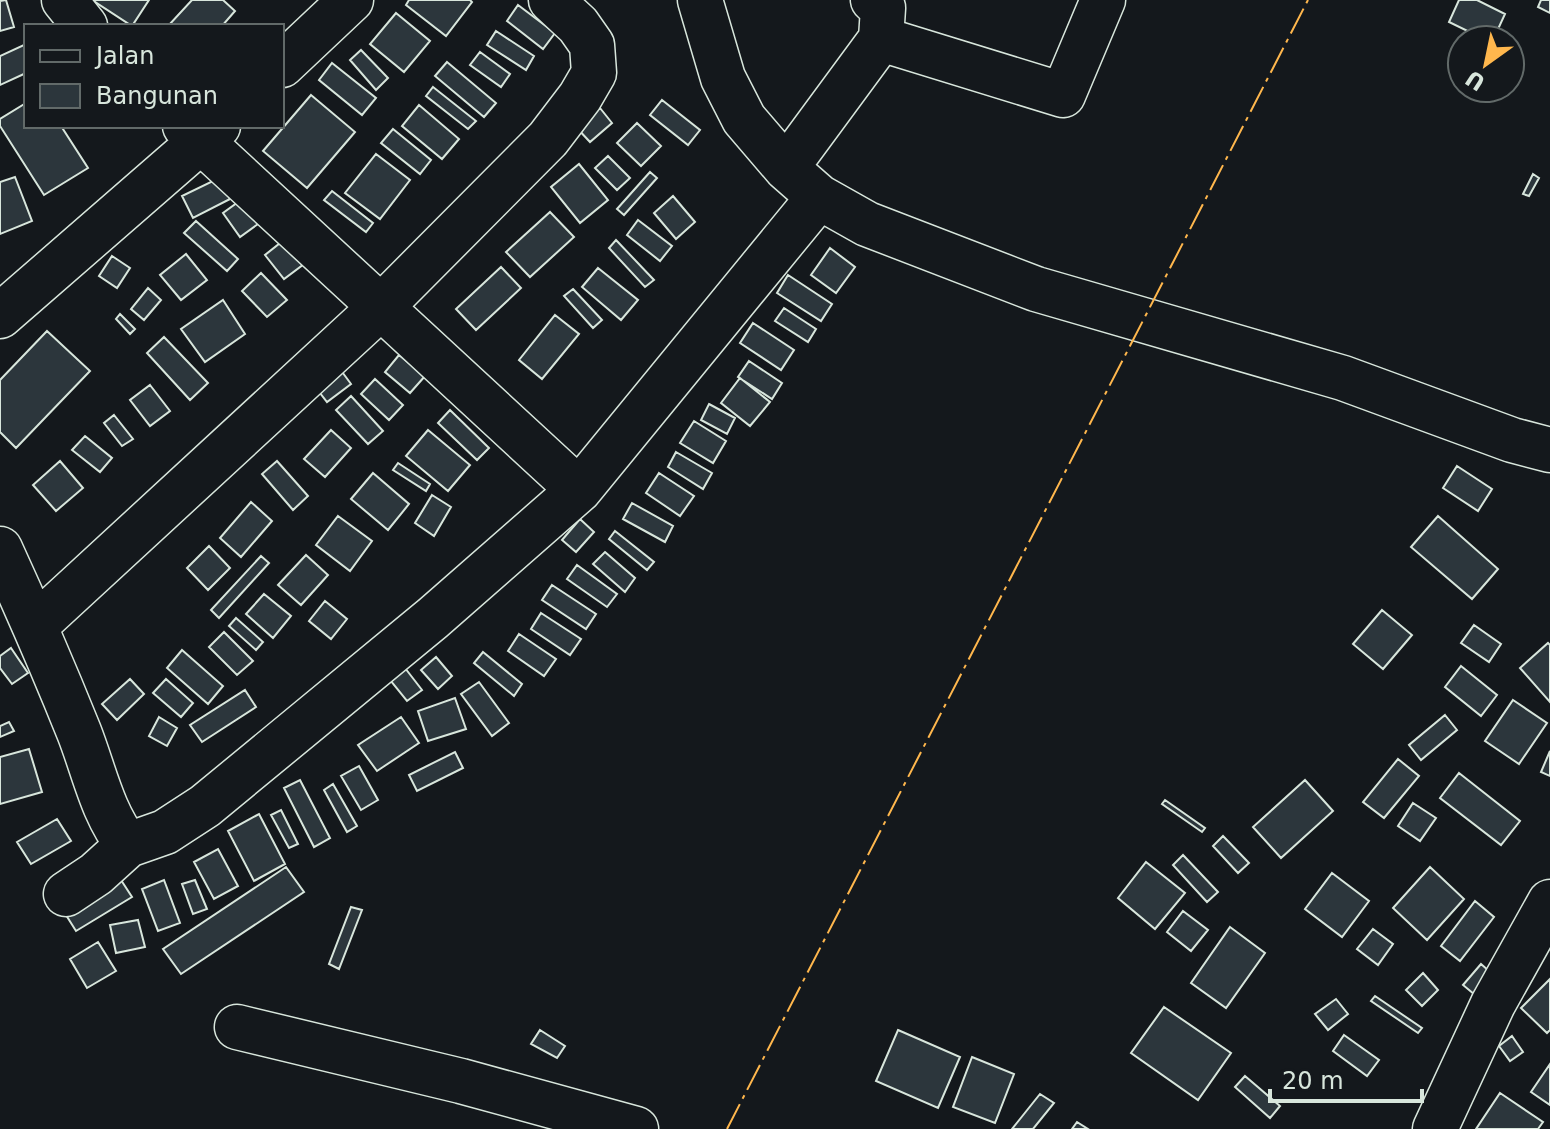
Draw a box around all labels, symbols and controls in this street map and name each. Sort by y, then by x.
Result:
legend [24,24,284,128]
north arrow [1446,24,1526,104]
text: Jalan [94,42,154,70]
text: U [1461,65,1490,96]
text: Bangunan [96,82,218,110]
scale bar [1270,1053,1422,1103]
text: 20 m [1282,1067,1344,1095]

